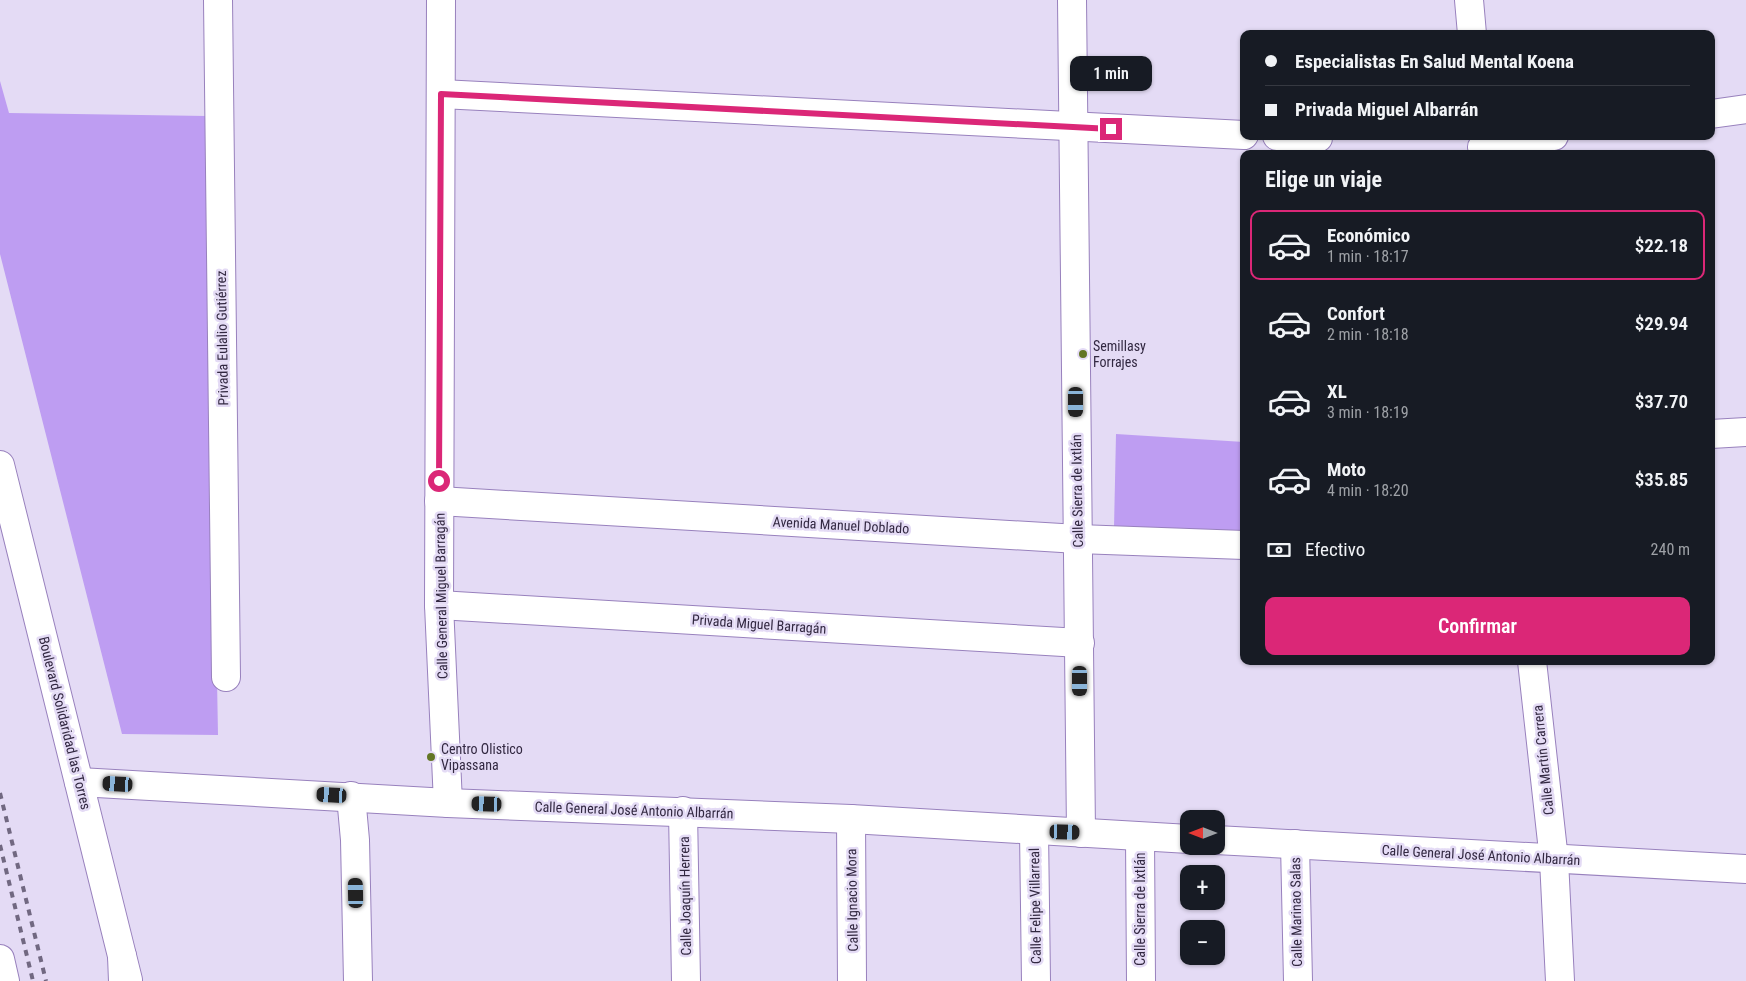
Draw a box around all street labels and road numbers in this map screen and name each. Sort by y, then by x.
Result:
street label: Privada Eulalio Gutiérrez [213,270,231,406]
street label: Calle Sierra de Ixtlán [1068,434,1086,548]
street label: Calle General Miguel Barragán [432,513,450,679]
street label: Avenida Manuel Doblado [772,513,910,537]
street label: Privada Miguel Barragán [691,611,827,637]
street label: Boulevard Solidaridad las Torres [36,635,94,811]
street label: Calle Martín Carrera [1529,704,1557,816]
street label: Calle General José Antonio Albarrán [534,799,734,821]
street label: Calle Joaquín Herrera [676,836,694,956]
street label: Calle General José Antonio Albarrán [1381,842,1581,868]
street label: Calle Ignacio Mora [843,848,861,952]
street label: Calle Felipe Villarreal [1026,848,1044,964]
street label: Calle Sierra de Ixtlán [1132,852,1148,966]
street label: Calle Marinao Salas [1287,857,1305,967]

